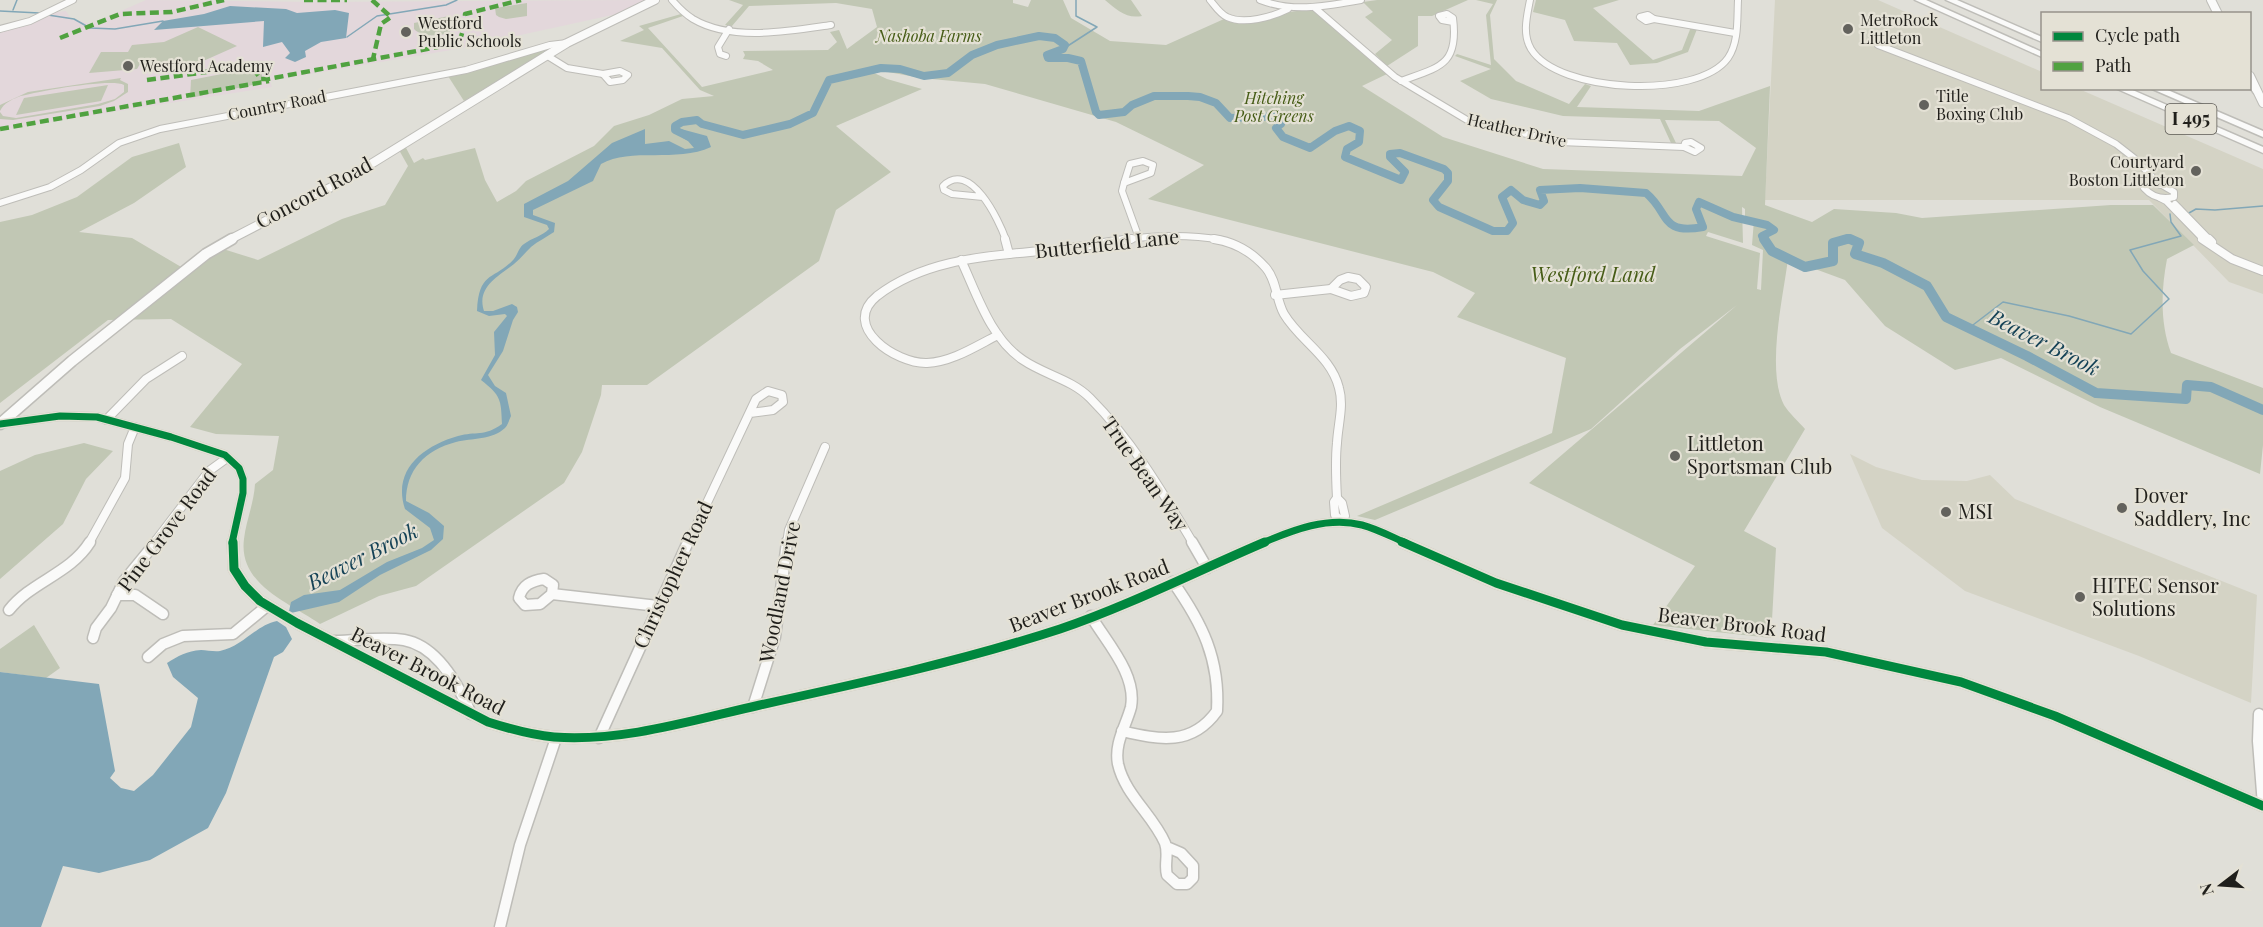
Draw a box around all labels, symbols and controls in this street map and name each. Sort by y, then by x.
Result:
place label: MetroRock Littleton [1860,9,1939,48]
place label: Westford Public Schools [417,12,521,51]
legend [2041,12,2251,90]
marker: MetroRock Littleton [1841,22,1855,36]
text: Cycle path [2095,23,2180,47]
marker: Westford Public Schools [399,25,413,39]
park label: Nashoba Farms [874,25,982,46]
text: Path [2095,53,2132,77]
place label: Westford Academy [139,55,273,76]
marker: Westford Academy [121,59,135,73]
street label: Country Road [226,85,328,124]
place label: Title Boxing Club [1936,85,2023,124]
park label: Hitching Post Greens [1233,87,1314,126]
marker: Title Boxing Club [1917,98,1931,112]
road number: I 495 [2166,104,2216,134]
street label: Heather Drive [1466,108,1569,151]
street label: Concord Road [250,150,376,234]
place label: Courtyard Boston Littleton [2069,151,2184,190]
marker: Courtyard Boston Littleton [2189,164,2203,178]
street label: Butterfield Lane [1033,222,1180,264]
park label: Westford Land [1531,260,1657,287]
water label: Beaver Brook [1984,301,2105,381]
street label: True Bean Way [1097,411,1196,536]
place label: Littleton Sportsman Club [1687,429,1832,479]
marker: Littleton Sportsman Club [1668,449,1682,463]
street label: Pine Grove Road [110,462,221,596]
place label: Dover Saddlery, Inc [2134,481,2251,531]
street label: Christopher Road [626,496,718,652]
place label: MSI [1958,497,1993,524]
marker: Dover Saddlery, Inc [2115,501,2129,515]
marker: MSI [1939,505,1953,519]
water label: Beaver Brook [301,515,422,596]
street label: Woodland Drive [751,519,805,666]
street label: Beaver Brook Road [1005,552,1173,638]
place label: HITEC Sensor Solutions [2092,571,2219,621]
marker: HITEC Sensor Solutions [2073,590,2087,604]
street label: Beaver Brook Road [1656,600,1828,647]
street label: Beaver Brook Road [347,619,511,720]
north arrow [2191,855,2251,915]
text: N [2194,881,2218,898]

